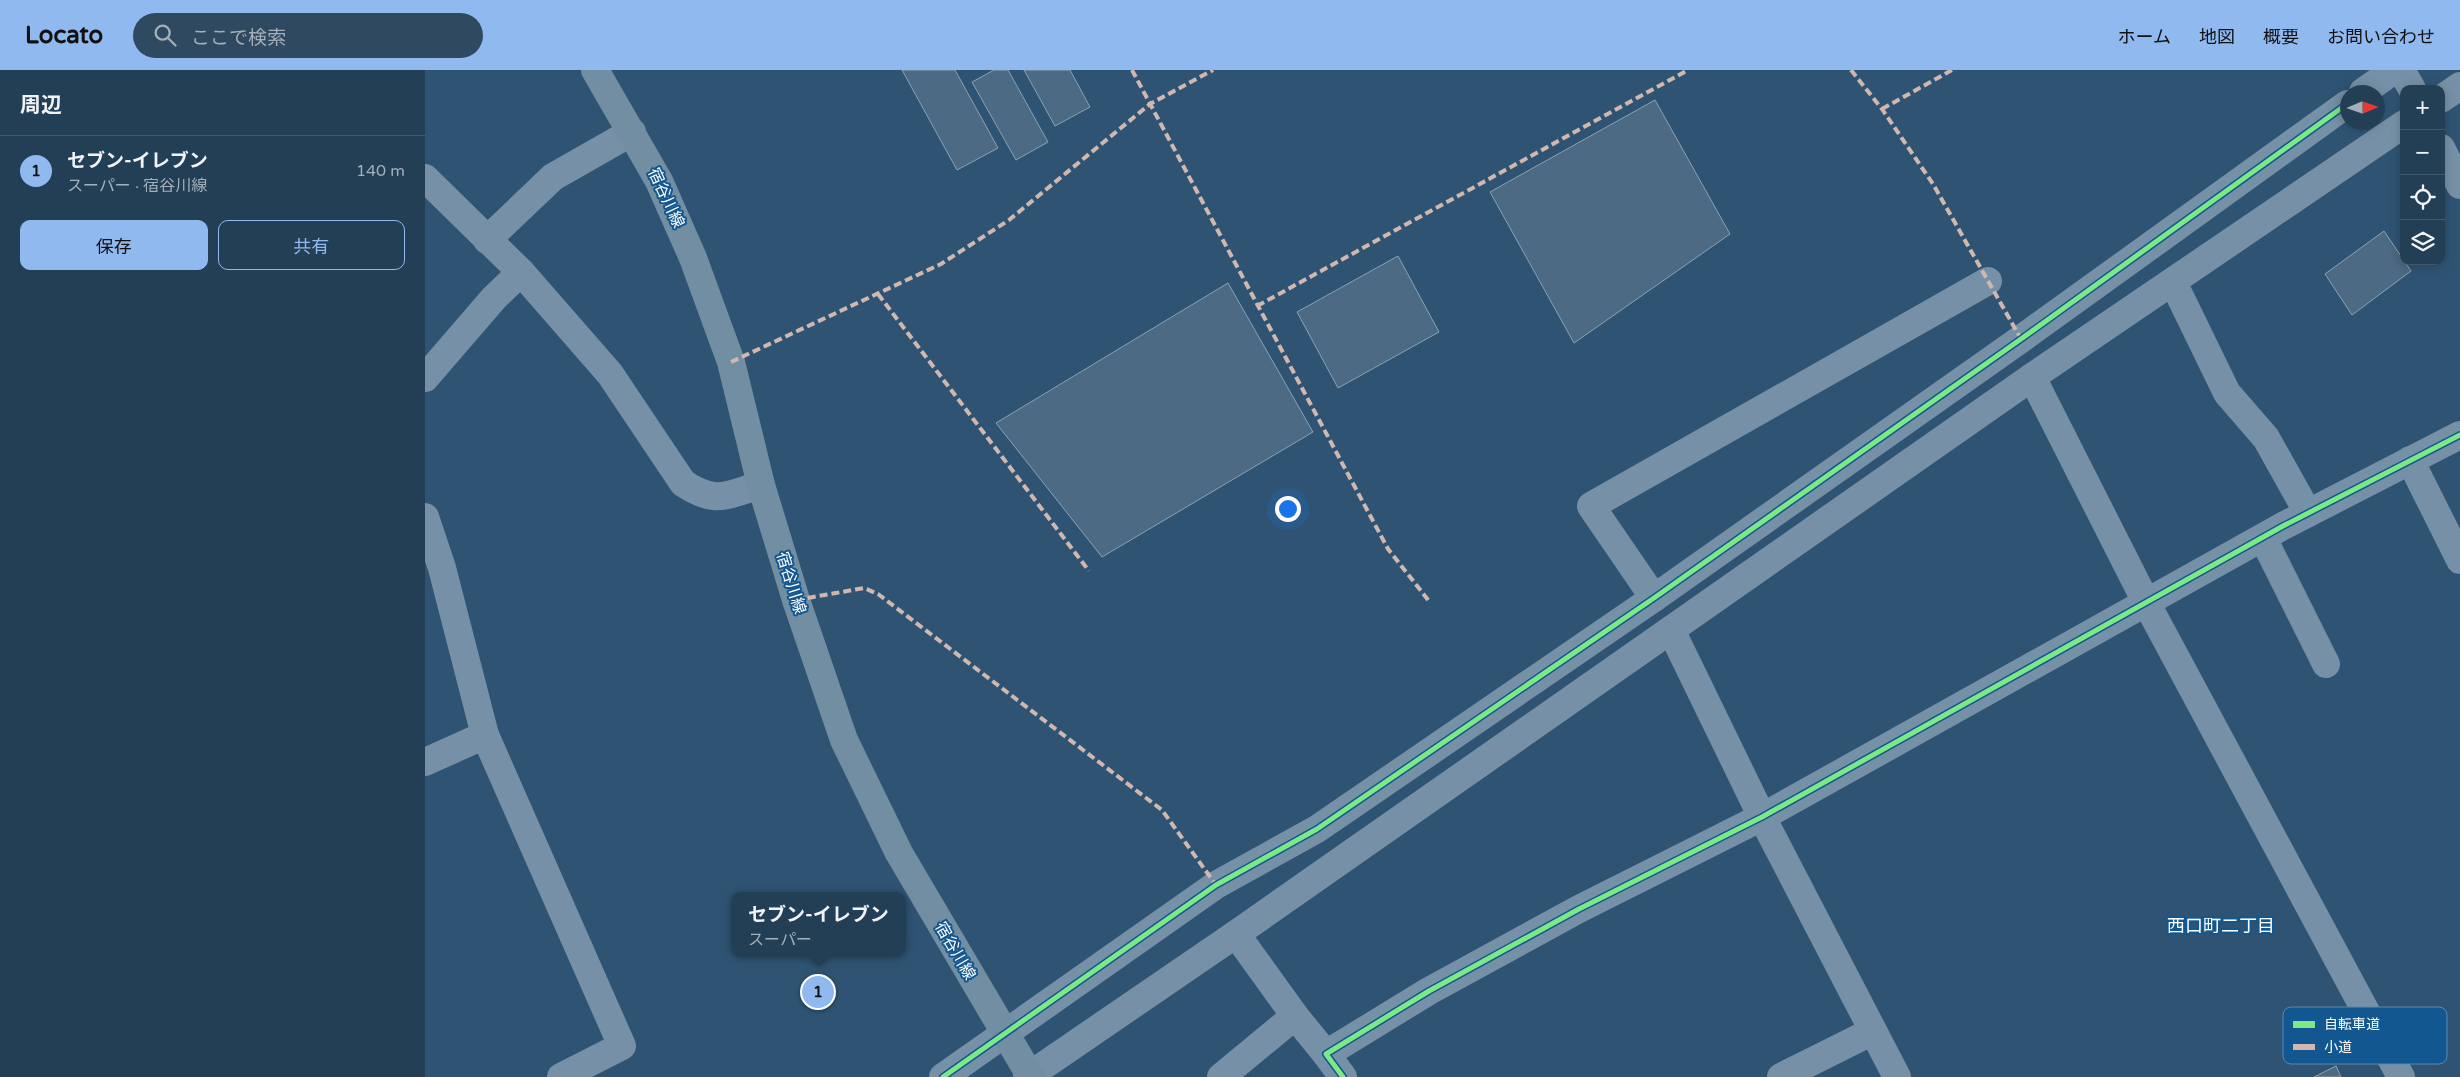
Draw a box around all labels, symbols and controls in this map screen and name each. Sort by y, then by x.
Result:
search box [133,13,483,58]
text: Locato [25,21,103,50]
icon: search [151,21,179,49]
text: ホーム [2118,26,2171,48]
text: 地図 [2199,26,2235,48]
text: 概要 [2263,26,2299,48]
text: お問い合わせ [2327,26,2435,48]
text: ここで検索 [191,27,286,49]
north arrow [2340,85,2385,130]
map controls [2400,85,2445,265]
button: + [2400,85,2445,130]
text: 周辺 [20,93,62,118]
button: − [2400,130,2445,175]
text: セブン-イレブン [67,150,208,172]
text: 1 [31,161,41,181]
text: 140 m [356,161,405,181]
street label: 宿谷川線 [643,165,689,231]
button: locate [2400,175,2445,220]
text: スーパー · 宿谷川線 [67,176,207,196]
button: 保存 [20,220,208,270]
button: 共有 [218,220,405,270]
button: layers [2400,220,2445,265]
your location [1275,496,1301,522]
street label: 宿谷川線 [772,549,810,617]
popup [731,892,906,957]
text: セブン-イレブン [748,904,889,926]
district label: 西口町二丁目 [2167,915,2275,937]
street label: 宿谷川線 [930,918,980,984]
text: スーパー [748,930,812,950]
pin: 1 [802,973,834,1011]
legend [2283,1007,2447,1064]
text: 自転車道 [2324,1016,2380,1033]
text: 小道 [2324,1039,2352,1056]

